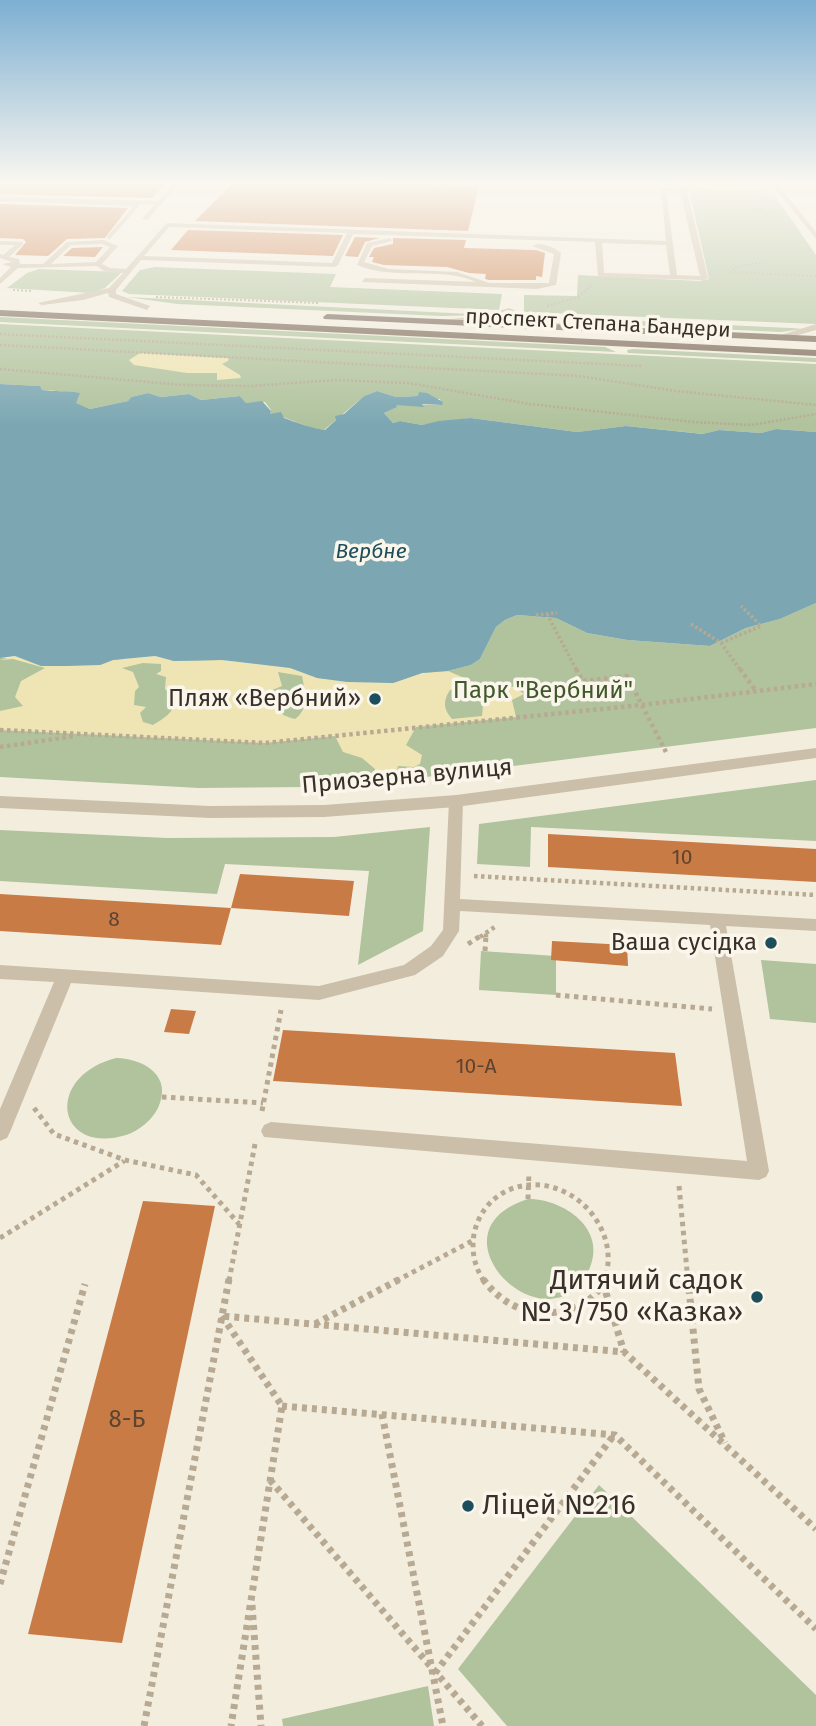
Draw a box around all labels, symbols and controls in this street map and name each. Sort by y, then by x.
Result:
street label: проспект Степана Бандери [465,304,731,344]
water label: Вербне [335,539,407,565]
park label: Парк "Вербний" [453,677,633,705]
place label: Пляж «Вербний» [168,685,361,713]
marker: Пляж «Вербний» [367,691,383,707]
street label: Приозерна вулиця [300,753,514,801]
house number: 10 [672,845,692,871]
house number: 8 [108,907,120,933]
place label: Ваша сусідка [611,929,757,957]
marker: Ваша сусідка [763,935,779,951]
house number: 10-А [455,1054,497,1080]
place label: Дитячий садок № 3/750 «Казка» [520,1264,743,1330]
marker: Дитячий садок № 3/750 «Казка» [749,1289,765,1305]
house number: 8-Б [109,1406,145,1434]
place label: Ліцей №216 [482,1489,636,1523]
marker: Ліцей №216 [460,1498,476,1514]

